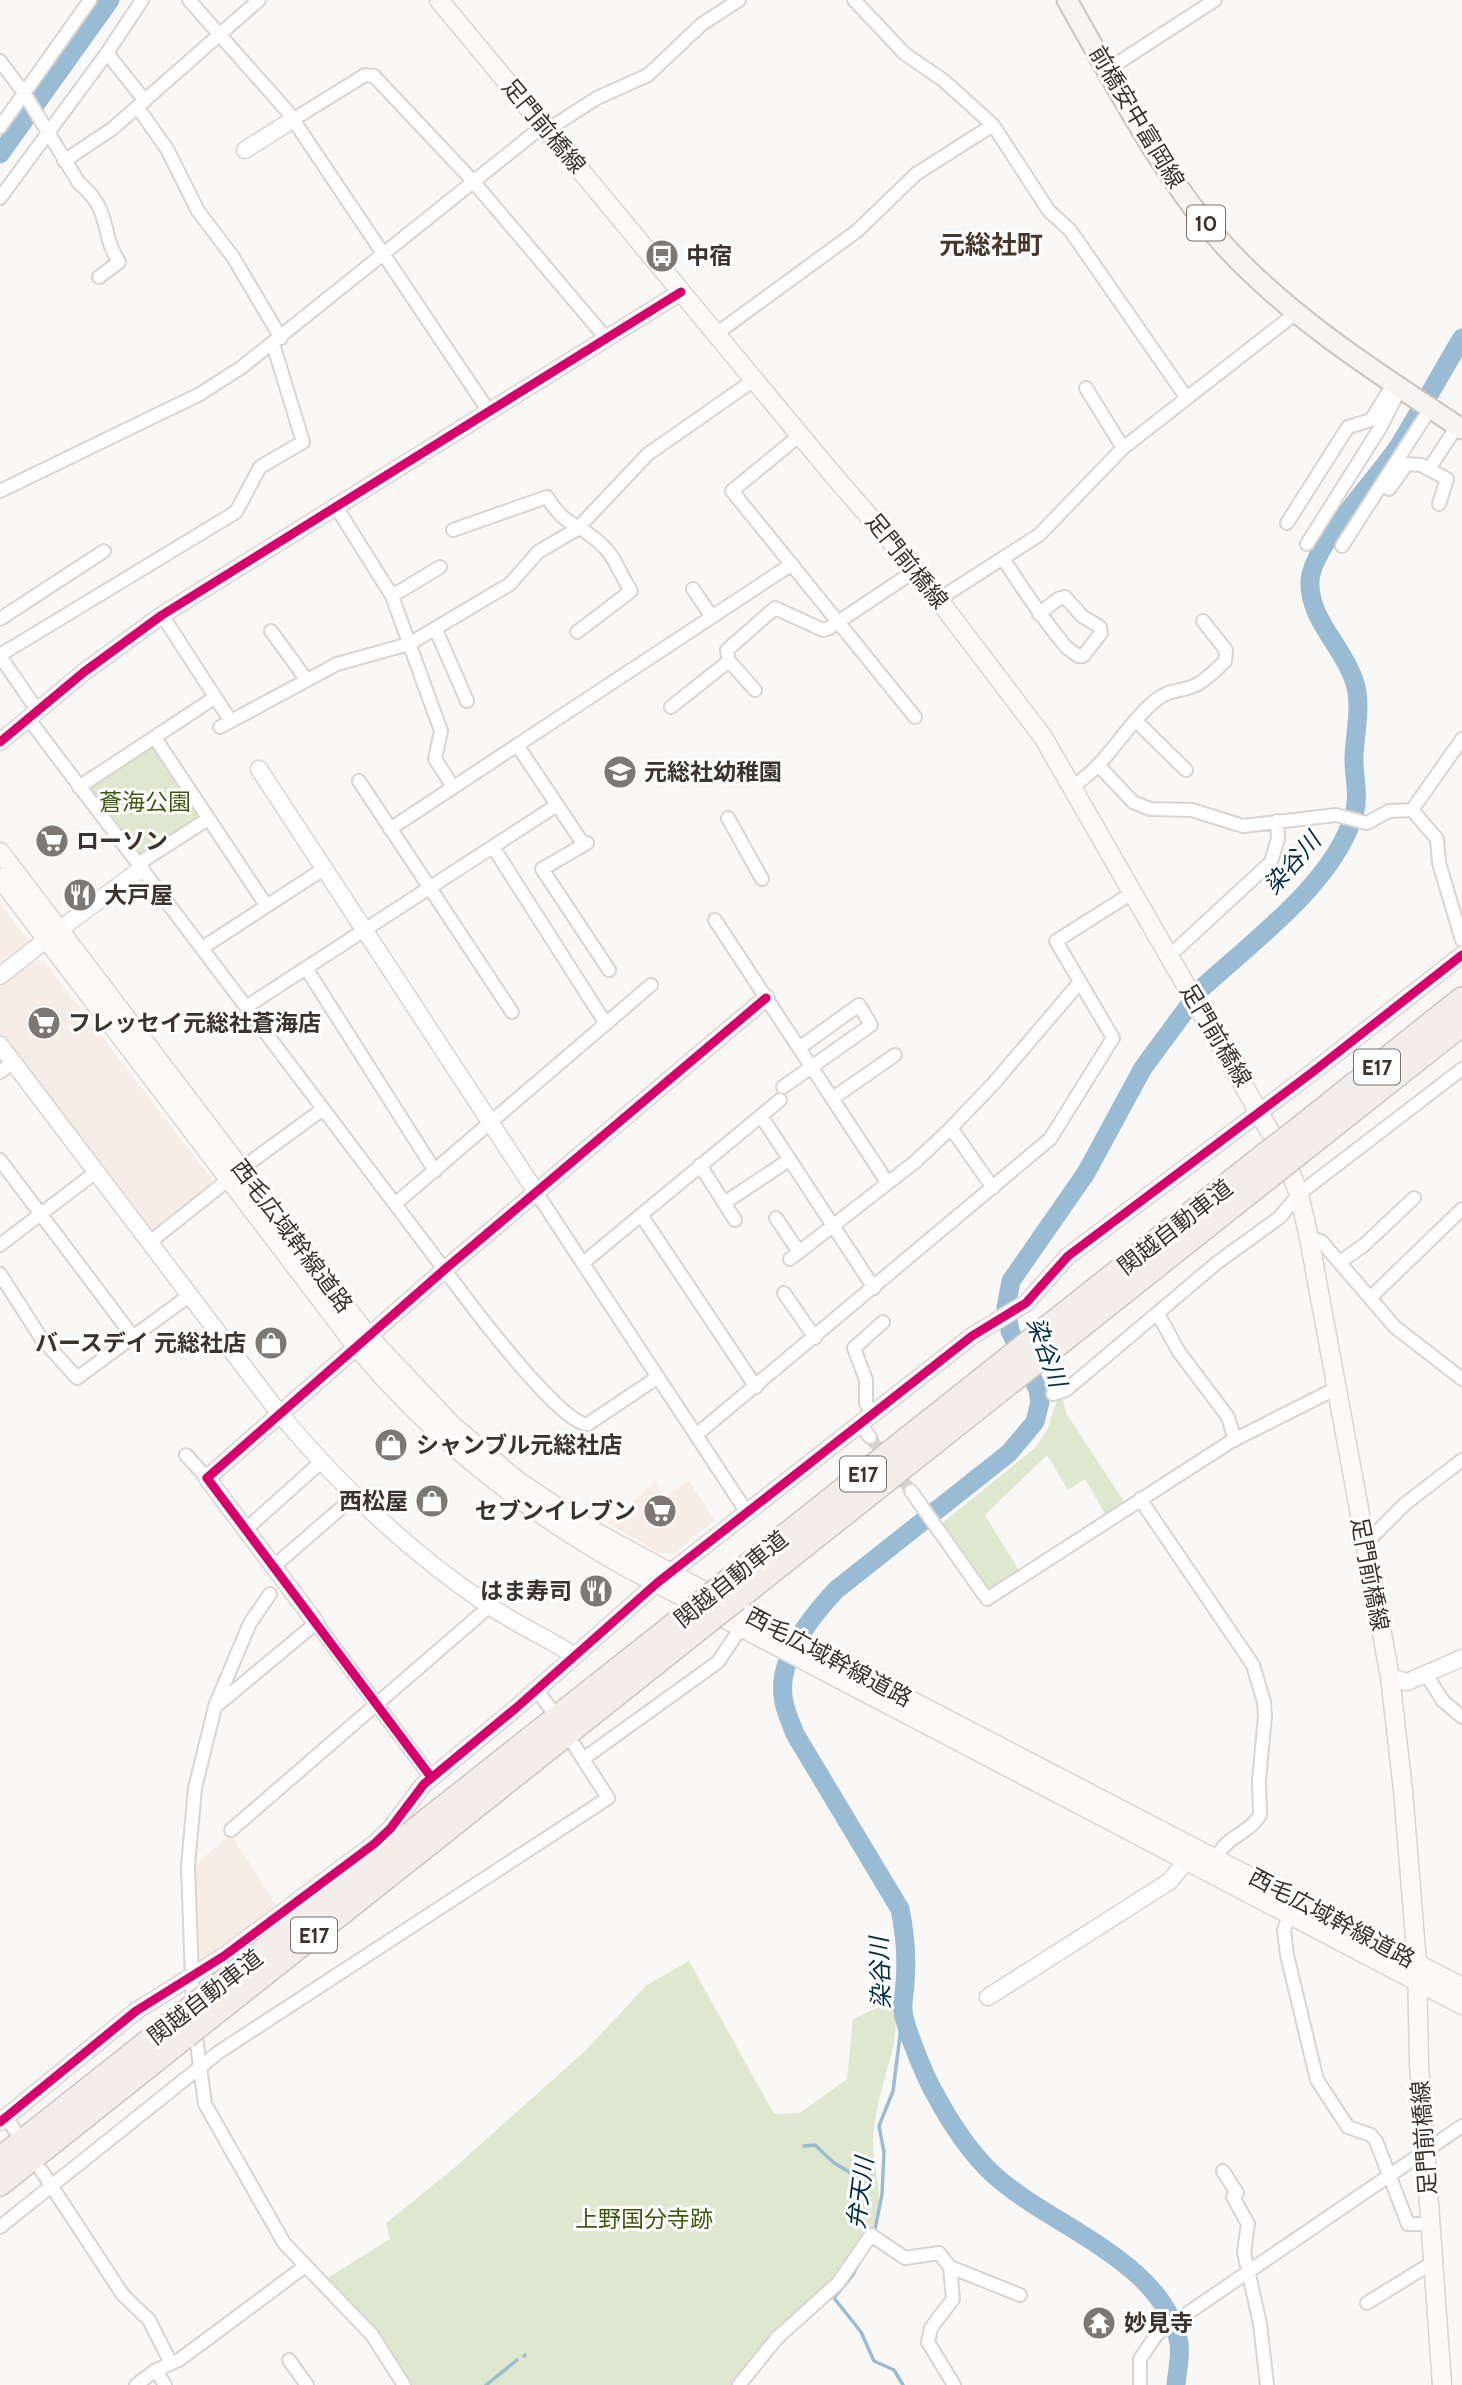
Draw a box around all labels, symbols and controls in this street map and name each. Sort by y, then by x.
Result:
street label: 前橋安中富岡線 [1084,41,1190,193]
street label: 足門前橋線 [496,73,592,179]
road number: 10 [1187,206,1225,241]
district label: 元総社町 [939,229,1043,261]
bus stop icon: 中宿 [643,237,681,275]
place label: 中宿 [686,242,732,270]
street label: 足門前橋線 [860,508,954,614]
school or university icon: 元総社幼稚園 [601,753,639,791]
place label: 元総社幼稚園 [644,758,782,786]
park label: 蒼海公園 [99,788,191,816]
supermarket icon: ローソン [33,822,71,860]
water label: 染谷川 [1257,824,1329,900]
place label: ローソン [76,827,168,855]
restaurant icon: 大戸屋 [61,876,99,914]
place label: 大戸屋 [104,881,173,909]
street label: 足門前橋線 [1174,979,1258,1091]
supermarket icon: フレッセイ元総社蒼海店 [25,1004,63,1042]
place label: フレッセイ元総社蒼海店 [68,1009,321,1037]
road number: E17 [1354,1050,1400,1084]
street label: 西毛広域幹線道路 [225,1154,359,1318]
street label: 関越自動車道 [1112,1173,1238,1281]
water label: 染谷川 [1021,1313,1074,1394]
shop icon: バースデイ 元総社店 [252,1324,290,1362]
place label: バースデイ 元総社店 [35,1329,246,1357]
shop icon: シャンブル元総社店 [372,1426,410,1464]
place label: シャンブル元総社店 [416,1431,622,1459]
road number: E17 [840,1456,886,1492]
shop icon: 西松屋 [413,1482,451,1520]
place label: 西松屋 [339,1487,408,1515]
supermarket icon: セブンイレブン [641,1492,679,1530]
place label: セブンイレブン [475,1497,636,1525]
street label: 足門前橋線 [1345,1515,1395,1633]
street label: 関越自動車道 [669,1525,793,1633]
restaurant icon: はま寿司 [577,1572,615,1610]
place label: はま寿司 [480,1577,572,1605]
street label: 西毛広域幹線道路 [741,1601,917,1713]
street label: 西毛広域幹線道路 [1244,1862,1420,1974]
road number: E17 [291,1918,337,1952]
water label: 染谷川 [864,1934,896,2009]
street label: 関越自動車道 [142,1943,268,2051]
street label: 足門前橋線 [1406,2080,1442,2196]
water label: 弁天川 [841,2153,879,2230]
park label: 上野国分寺跡 [575,2205,713,2233]
temple icon: 妙見寺 [1080,2304,1118,2342]
place label: 妙見寺 [1124,2309,1193,2337]

